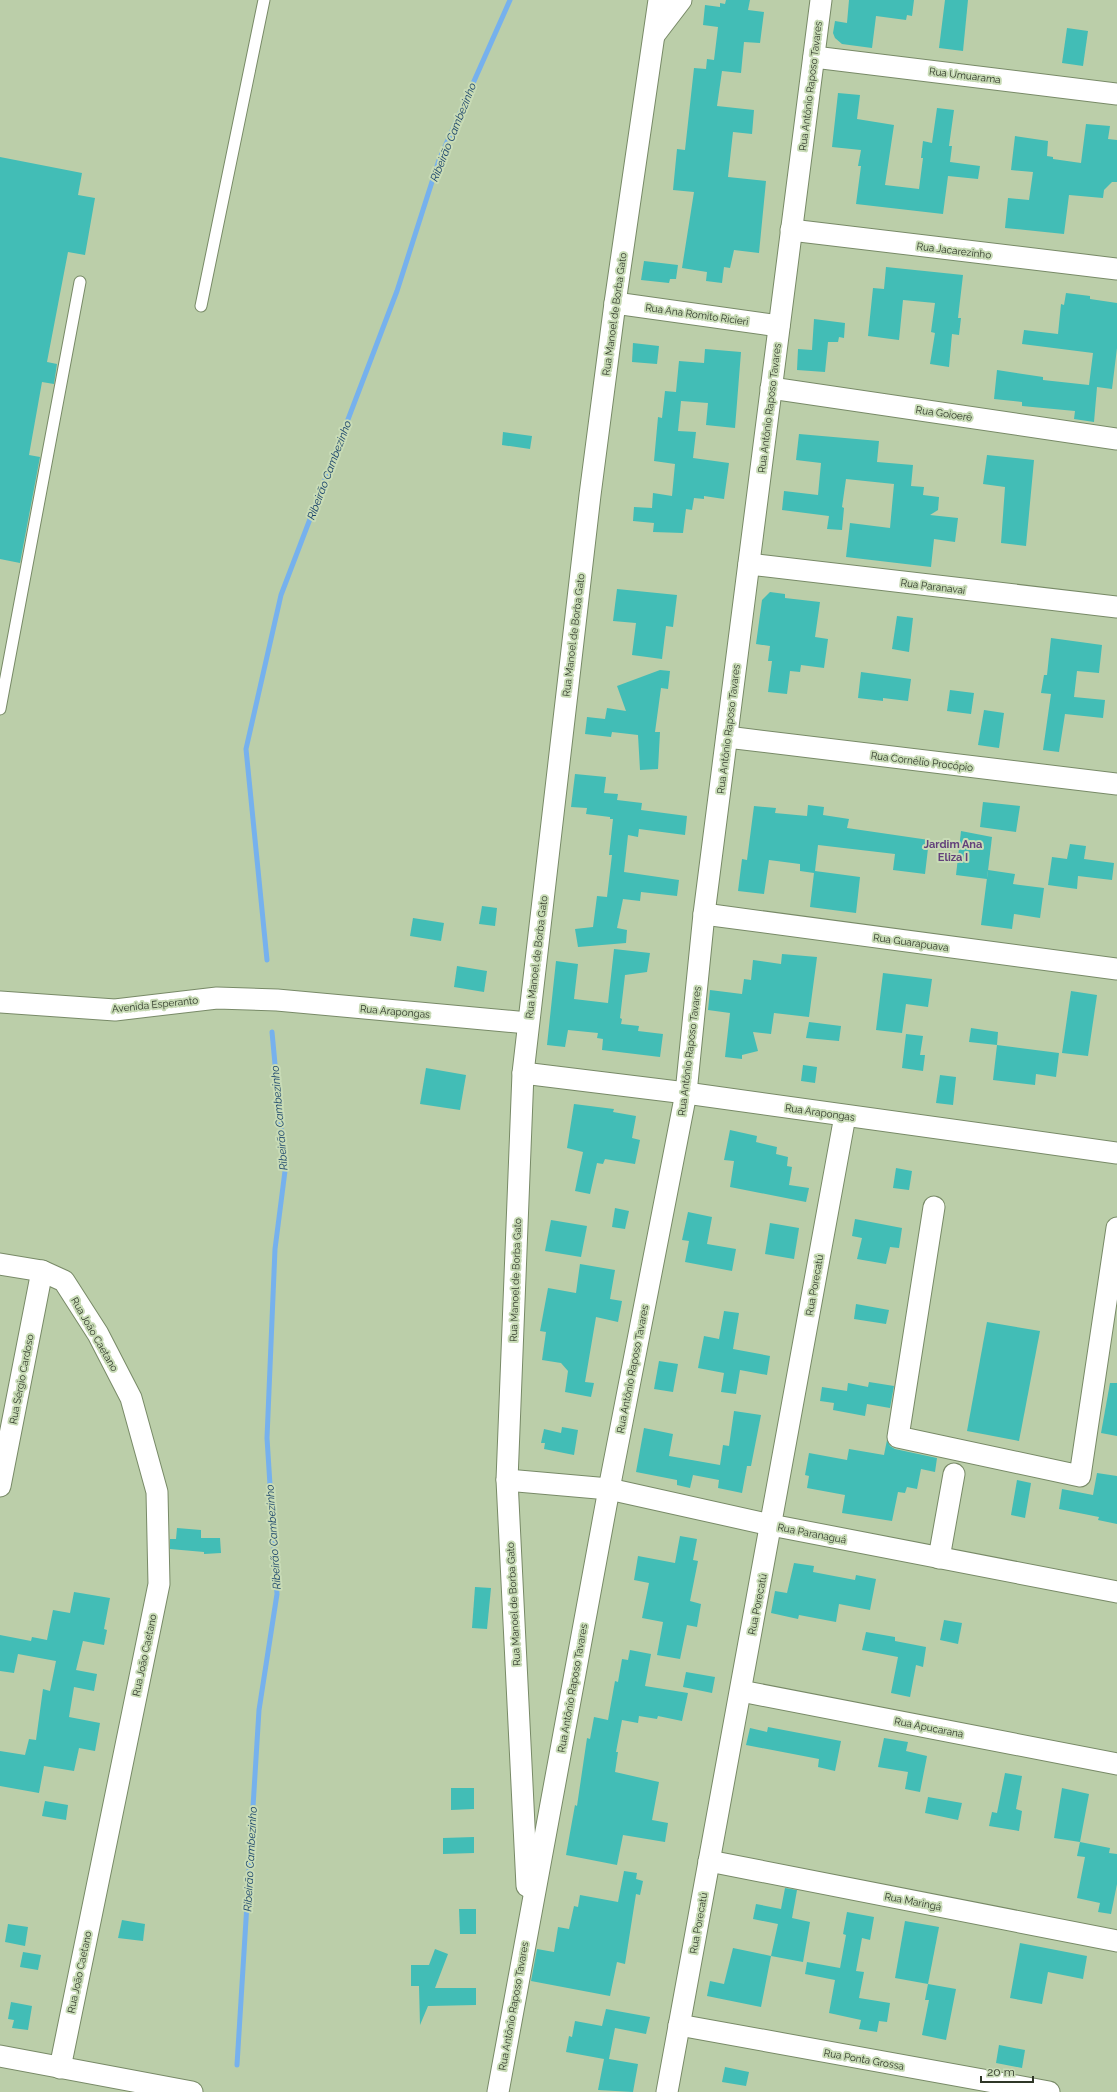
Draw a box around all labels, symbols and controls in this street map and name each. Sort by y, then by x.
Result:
street label: Rua Antônio Raposo Tavares [797,20,824,151]
street label: Rua Umuarama [929,66,1001,85]
water label: Ribeirão Cambezinho [428,81,479,183]
street label: Rua Jacarezinho [916,240,992,261]
street label: Rua Manoel de Borba Gato [600,252,629,376]
street label: Rua Ana Romito Ricieri [645,302,749,327]
street label: Rua Antônio Raposo Tavares [756,342,783,473]
street label: Rua Goioerê [915,404,973,423]
water label: Ribeirão Cambezinho [305,419,354,522]
street label: Rua Manoel de Borba Gato [560,573,587,697]
street label: Rua Paranavaí [900,577,967,596]
street label: Rua Antônio Raposo Tavares [715,663,742,794]
street label: Rua Cornélio Procópio [870,750,974,773]
district label: Jardim Ana Eliza I [924,838,982,864]
street label: Rua Manoel de Borba Gato [523,895,550,1019]
street label: Rua Guarapuava [873,932,949,953]
street label: Rua Antônio Raposo Tavares [676,985,703,1116]
street label: Avenida Esperanto [111,994,199,1014]
street label: Rua Arapongas [360,1003,431,1020]
water label: Ribeirão Cambezinho [268,1065,291,1171]
street label: Rua Arapongas [784,1102,856,1123]
street label: Rua Manoel de Borba Gato [508,1218,523,1342]
street label: Rua Porecatú [804,1254,825,1317]
street label: Rua João Caetano [69,1295,120,1373]
street label: Rua Antônio Raposo Tavares [615,1304,650,1434]
street label: Rua Sérgio Cardoso [7,1333,36,1425]
water label: Ribeirão Cambezinho [263,1484,284,1590]
street label: Rua Paranaguá [777,1521,847,1546]
street label: Rua Manoel de Borba Gato [505,1542,522,1666]
street label: Rua Porecatú [746,1573,769,1636]
street label: Rua João Caetano [130,1613,159,1697]
street label: Rua Antônio Raposo Tavares [556,1623,589,1753]
street label: Rua Apucarana [893,1715,964,1740]
water label: Ribeirão Cambezinho [241,1806,260,1912]
street label: Rua Maringá [884,1891,942,1912]
street label: Rua Porecatú [688,1892,709,1955]
street label: Rua João Caetano [65,1930,94,2014]
street label: Rua Antônio Raposo Tavares [497,1941,530,2071]
street label: Rua Ponta Grossa [823,2047,905,2072]
scale bar [981,2058,1033,2084]
text: 20 m [987,2065,1015,2079]

